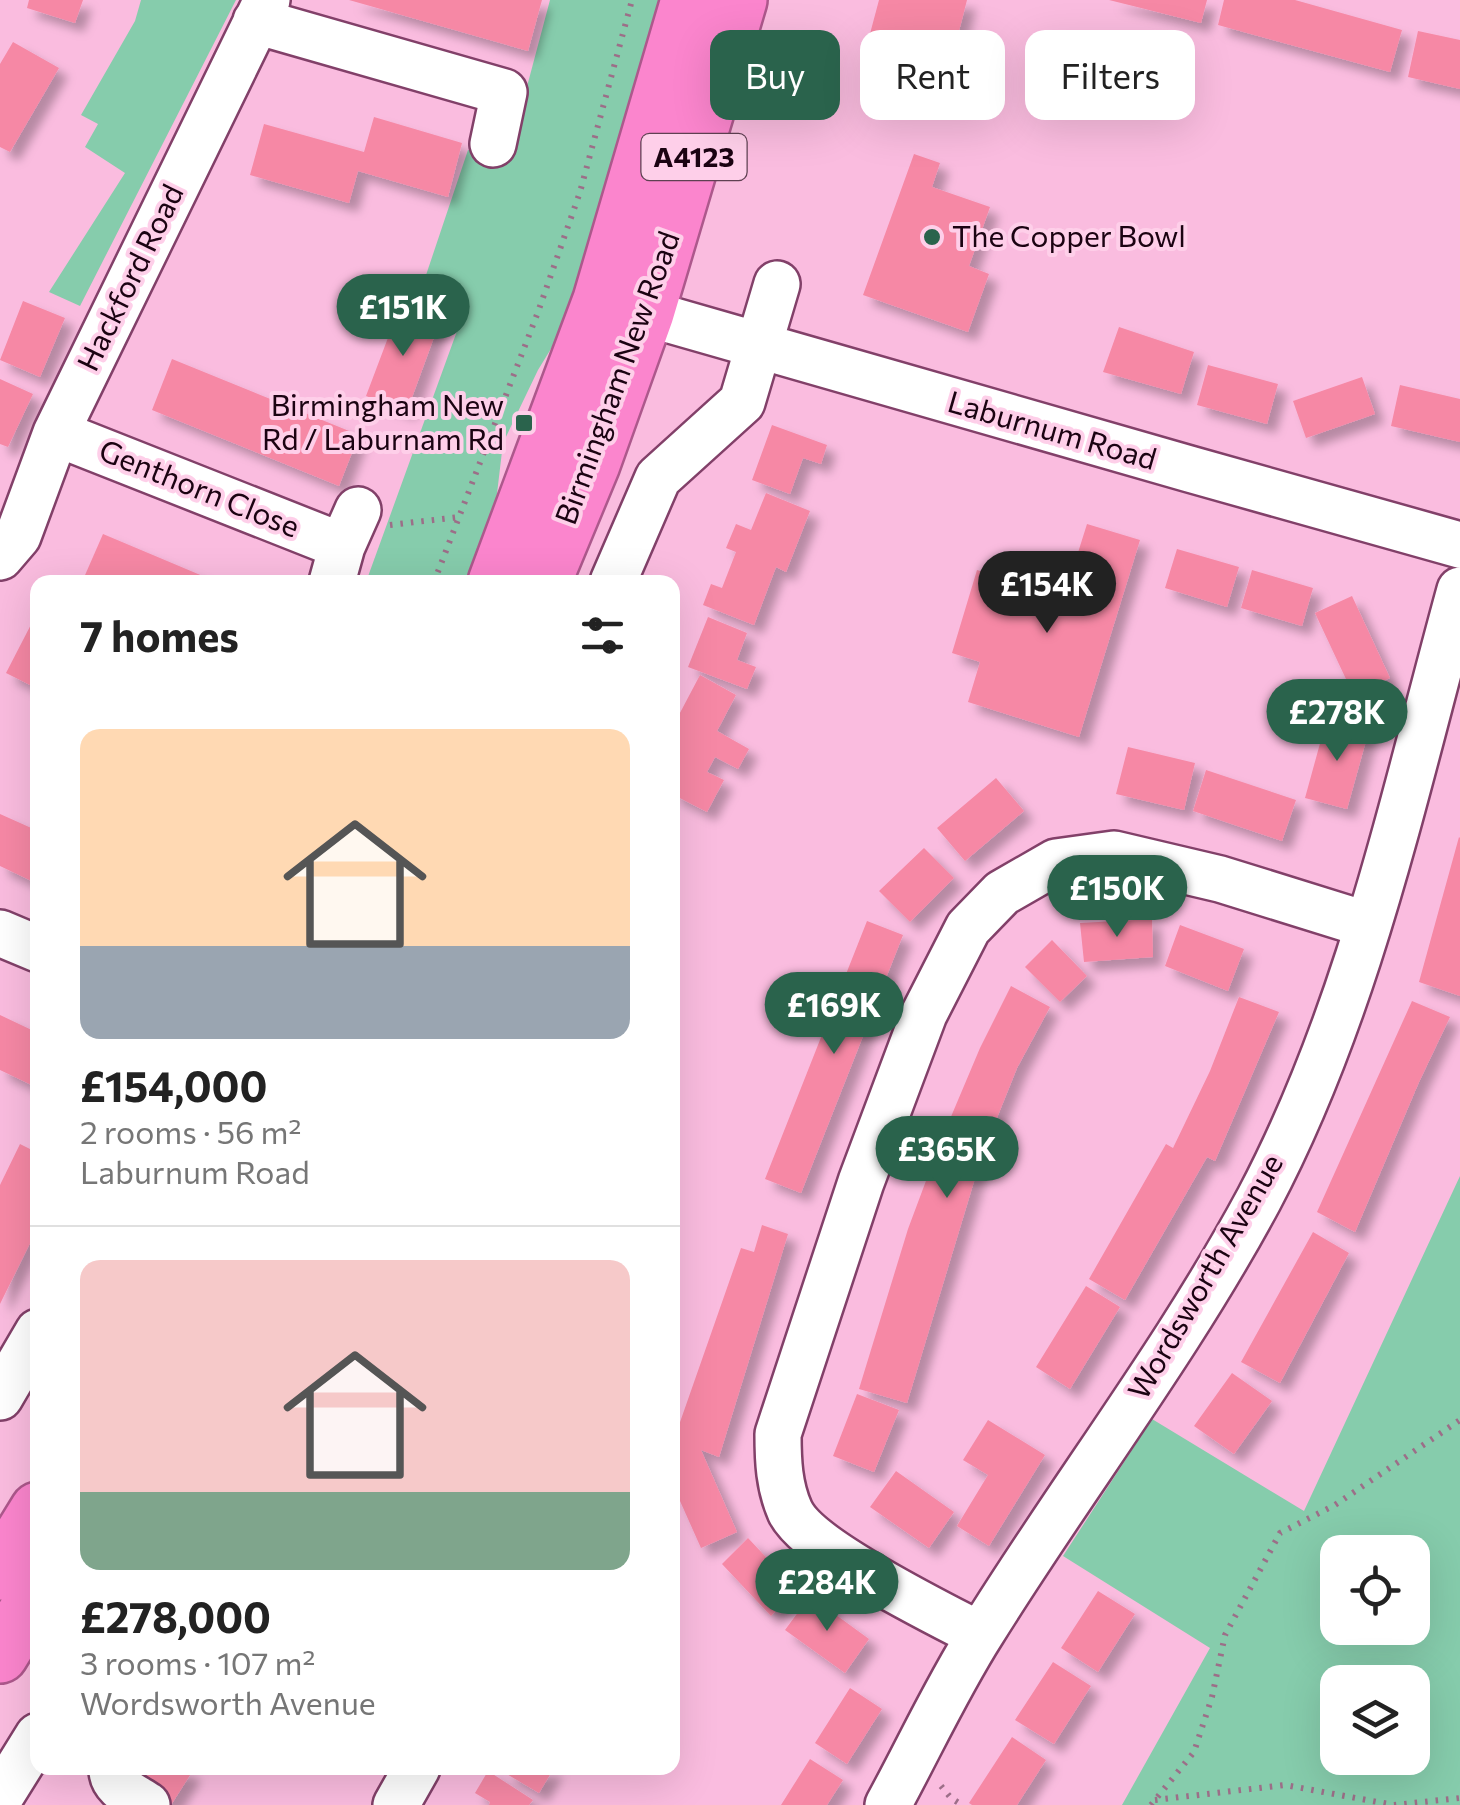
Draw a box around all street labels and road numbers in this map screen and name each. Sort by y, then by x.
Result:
road number: A4123 [642,134,746,180]
street label: Hackford Road [68,178,190,376]
street label: Birmingham New Road [545,226,686,529]
street label: Laburnum Road [944,381,1161,476]
street label: Genthorn Close [94,430,305,544]
street label: Wordsworth Avenue [1119,1146,1289,1405]

